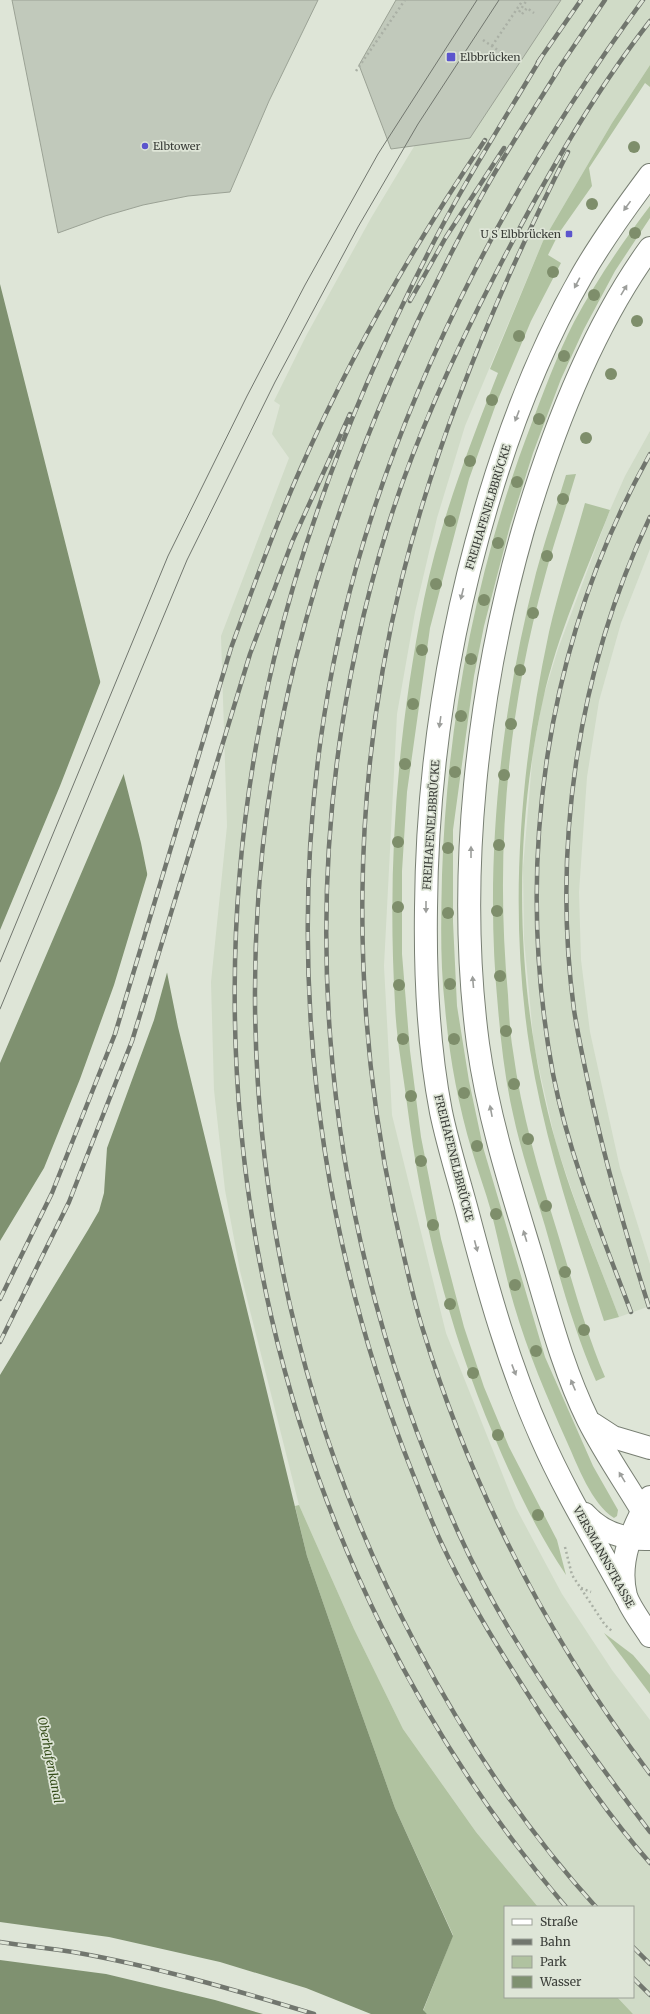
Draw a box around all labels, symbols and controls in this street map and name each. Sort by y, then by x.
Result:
place label: Elbbrücken [460,50,521,64]
marker: Elbbrücken [445,51,457,63]
place label: Elbtower [153,139,200,153]
marker: Elbtower [140,141,150,151]
one-way arrow [623,201,631,212]
place label: U S Elbbrücken [481,227,562,241]
marker: U S Elbbrücken [564,229,574,239]
one-way arrow [574,277,581,289]
one-way arrow [620,284,627,296]
one-way arrow [513,411,519,423]
street label: FREIHAFENELBBRÜCKE [462,443,514,571]
one-way arrow [459,588,465,600]
one-way arrow [437,716,443,728]
street label: FREIHAFENELBBRÜCKE [419,760,443,890]
one-way arrow [468,845,474,858]
one-way arrow [423,901,429,914]
one-way arrow [469,976,476,988]
street label: FREIHAFENELBBRÜCKE [431,1093,477,1223]
one-way arrow [487,1104,493,1117]
one-way arrow [522,1229,528,1241]
one-way arrow [474,1239,480,1252]
one-way arrow [512,1364,518,1376]
one-way arrow [570,1378,576,1390]
one-way arrow [619,1471,626,1483]
street label: VERSMANNSTRASSE [570,1503,638,1610]
water label: Oberhafenkanal [35,1715,66,1805]
legend [504,1906,634,1998]
text: Straße [540,1914,578,1929]
text: Bahn [540,1934,571,1949]
text: Park [540,1954,567,1969]
text: Wasser [539,1974,582,1989]

